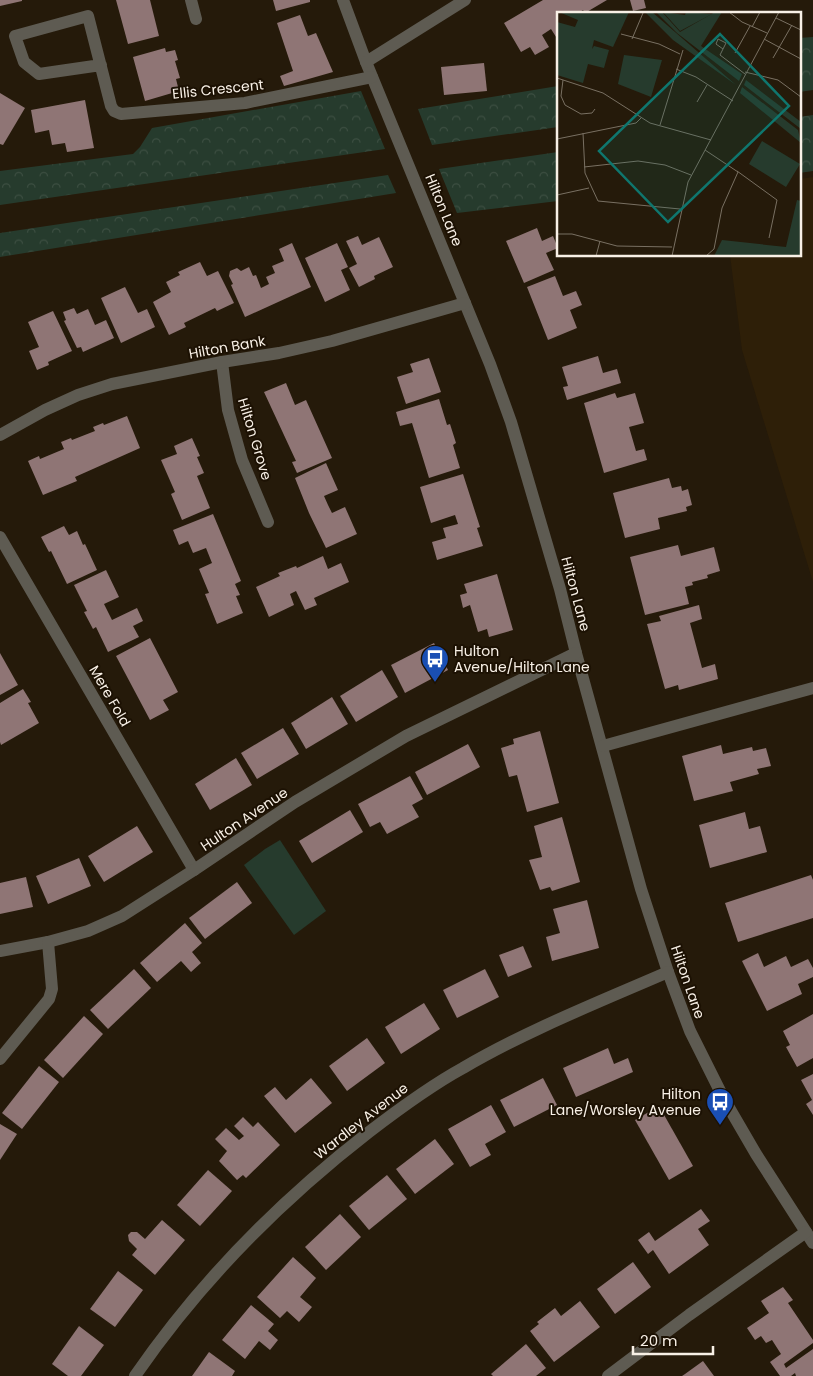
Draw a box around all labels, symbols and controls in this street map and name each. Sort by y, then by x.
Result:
inset map [557,12,800,256]
street label: Ellis Crescent [171,74,265,104]
street label: Hilton Lane [420,171,468,249]
street label: Hilton Bank [187,330,268,364]
street label: Hilton Grove [233,395,277,483]
street label: Hilton Lane [556,554,596,634]
place label: Hulton Avenue/Hilton Lane [454,641,590,677]
bus stop icon: Hulton Avenue/Hilton Lane [420,644,450,683]
street label: Mere Fold [85,662,135,730]
street label: Hulton Avenue [196,782,292,856]
street label: Hilton Lane [666,943,710,1022]
street label: Wardley Avenue [310,1078,412,1164]
place label: Hilton Lane/Worsley Avenue [550,1084,701,1120]
bus stop icon: Hilton Lane/Worsley Avenue [705,1087,735,1126]
scale bar [633,1324,713,1356]
text: 20 m [640,1330,678,1351]

